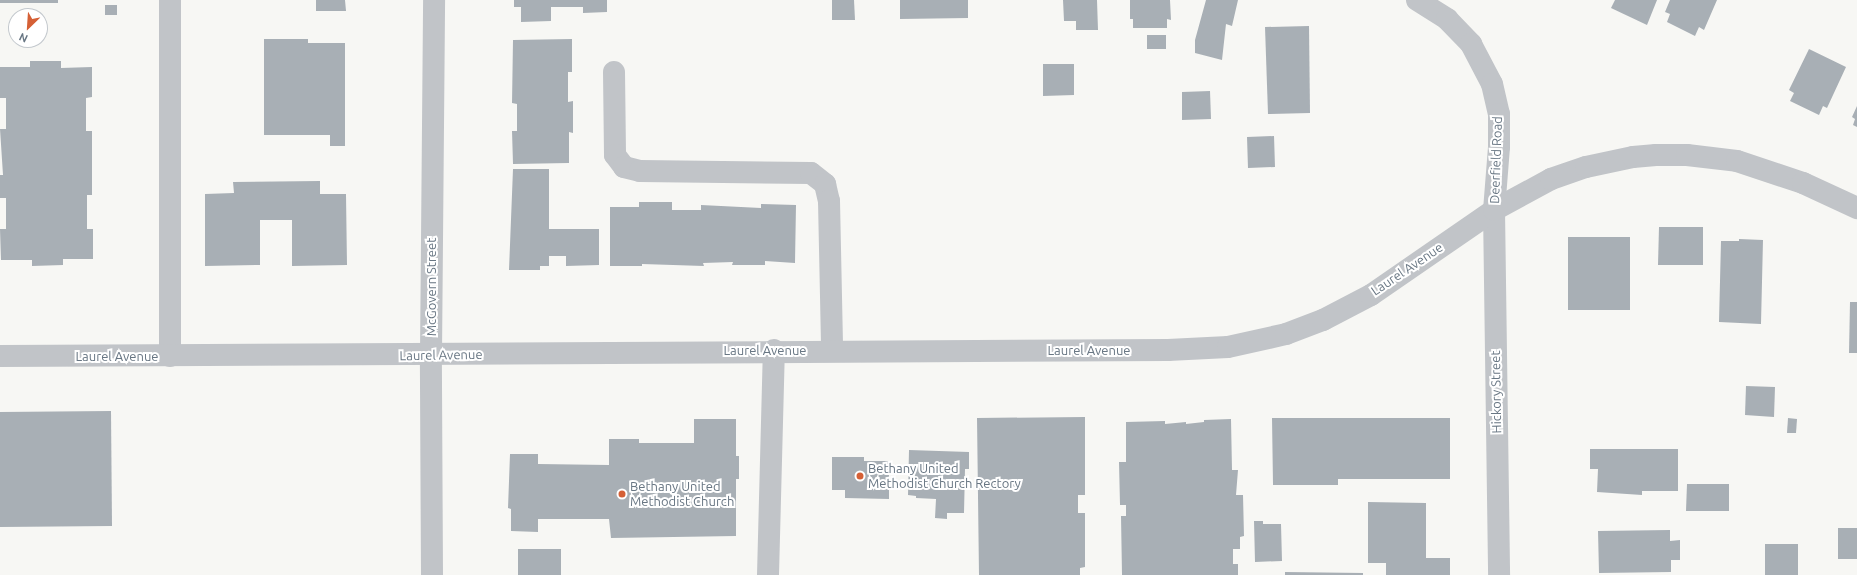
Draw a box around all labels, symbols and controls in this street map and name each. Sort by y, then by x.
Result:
north arrow [8,8,48,48]
text: N [17,31,30,45]
street label: Deerfield Road [1487,116,1505,204]
street label: McGovern Street [423,238,439,336]
street label: Laurel Avenue [1368,239,1446,299]
street label: Laurel Avenue [723,342,807,358]
street label: Laurel Avenue [1047,342,1131,358]
street label: Laurel Avenue [399,346,483,364]
street label: Laurel Avenue [75,348,159,364]
street label: Hickory Street [1487,350,1505,434]
place label: Bethany United Methodist Church Rectory [868,461,1021,492]
marker: Bethany United Methodist Church Rectory [855,471,865,481]
place label: Bethany United Methodist Church [630,479,734,510]
marker: Bethany United Methodist Church [617,489,627,499]

